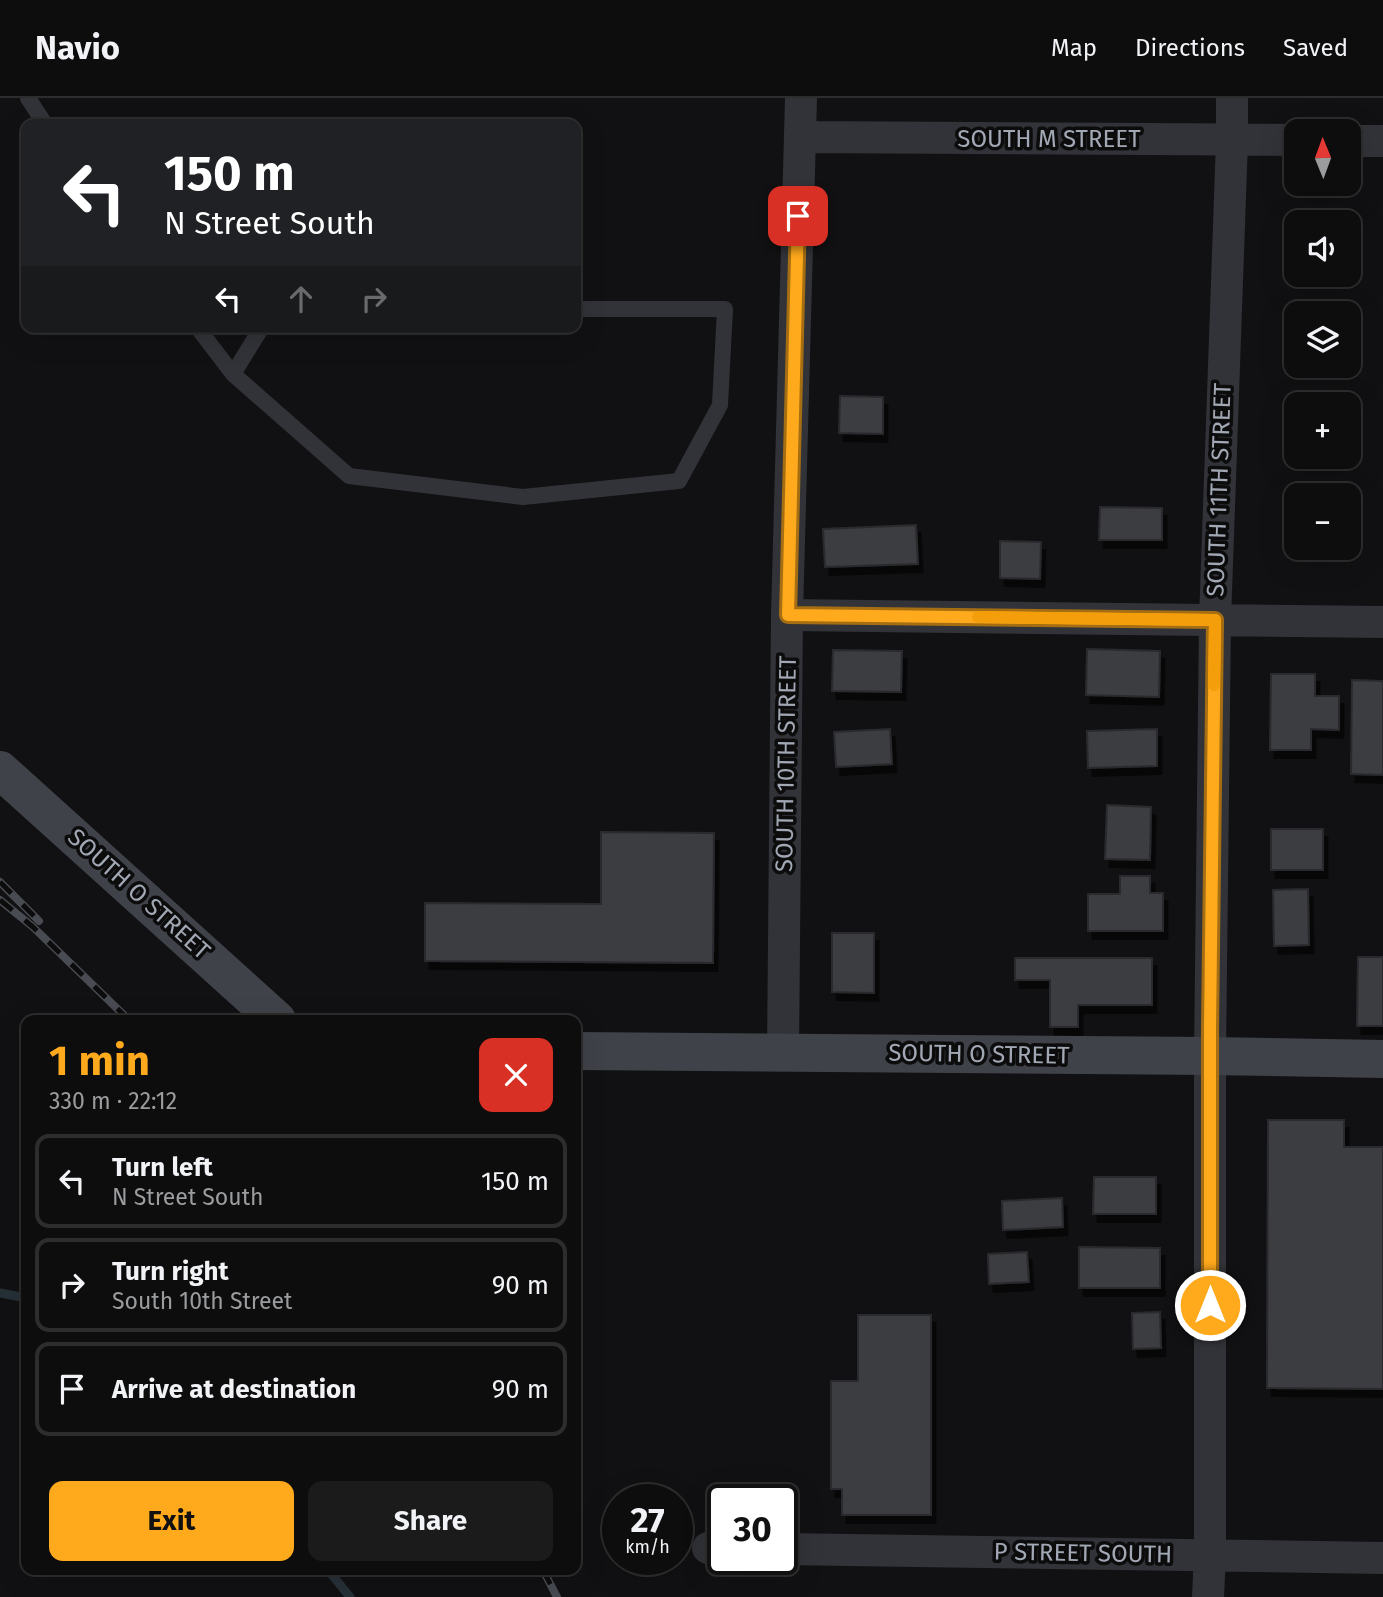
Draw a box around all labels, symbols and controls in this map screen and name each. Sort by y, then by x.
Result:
text: Navio [35,28,120,68]
text: Map [1051,34,1097,62]
text: Directions [1135,34,1245,62]
text: Saved [1283,34,1348,62]
north arrow [1284,119,1362,196]
map controls [1284,119,1361,560]
street label: SOUTH M STREET [957,125,1141,153]
text: 150 m [164,144,295,203]
icon: left [49,147,140,238]
pin [768,186,828,246]
icon: arrive [779,197,817,235]
text: N Street South [164,204,375,242]
button: sound [1284,210,1361,287]
icon: left [209,280,247,318]
icon: ahead [282,280,320,318]
icon: right [355,280,393,318]
button: layers [1284,301,1361,378]
street label: SOUTH 11TH STREET [1201,382,1237,597]
button: + [1284,392,1361,469]
button: − [1284,483,1361,560]
street label: SOUTH 10TH STREET [770,655,802,872]
street label: SOUTH O STREET [62,823,216,965]
text: 1 min [49,1036,150,1086]
button: close [479,1038,553,1112]
street label: SOUTH O STREET [888,1038,1070,1070]
text: 330 m · 22:12 [49,1087,177,1115]
text: Turn left [112,1152,213,1183]
icon: left [53,1162,91,1200]
text: 150 m [481,1166,549,1197]
text: N Street South [112,1183,263,1211]
text: Turn right [112,1256,229,1287]
icon: right [53,1266,91,1304]
position arrow [1173,1268,1247,1342]
text: 90 m [492,1270,549,1301]
text: South 10th Street [112,1287,292,1315]
icon: arrive [53,1370,91,1408]
text: Arrive at destination [112,1374,356,1405]
text: 90 m [492,1374,549,1405]
button: Exit [49,1481,294,1561]
button: Share [308,1481,553,1561]
speed limit sign: 30 [707,1484,798,1575]
text: 27 [630,1499,665,1541]
text: km/h [625,1536,670,1558]
street label: P STREET SOUTH [993,1537,1173,1569]

